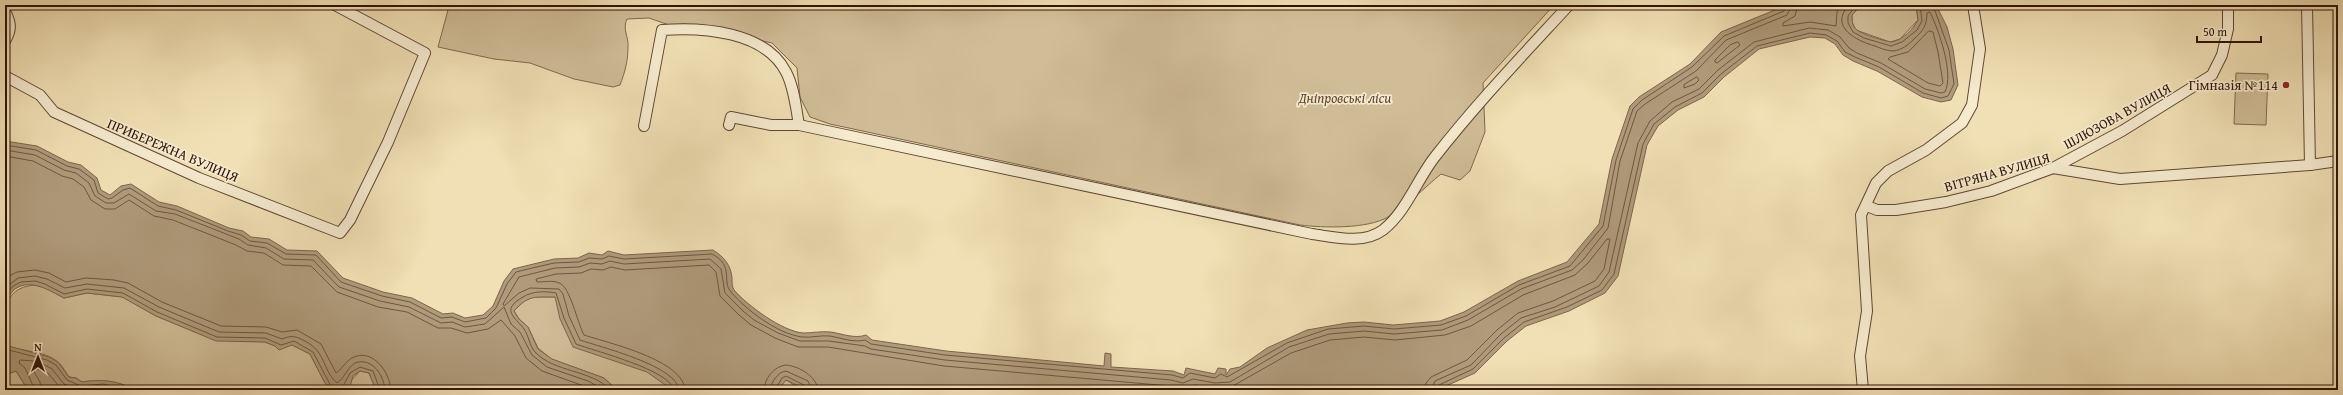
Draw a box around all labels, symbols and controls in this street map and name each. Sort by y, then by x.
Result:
scale bar [2197,18,2261,44]
text: 50 m [2203,23,2227,40]
place label: Гімназія №114 [2189,75,2278,95]
street label: ШЛЮЗОВА ВУЛИЦЯ [2060,78,2174,154]
marker: Гімназія №114 [2281,80,2291,90]
park label: Дніпровські ліси [1298,88,1391,108]
street label: ПРИБЕРЕЖНА ВУЛИЦЯ [104,113,242,187]
street label: ВІТРЯНА ВУЛИЦЯ [1942,147,2052,197]
north arrow [18,337,58,377]
text: N [34,339,42,355]

